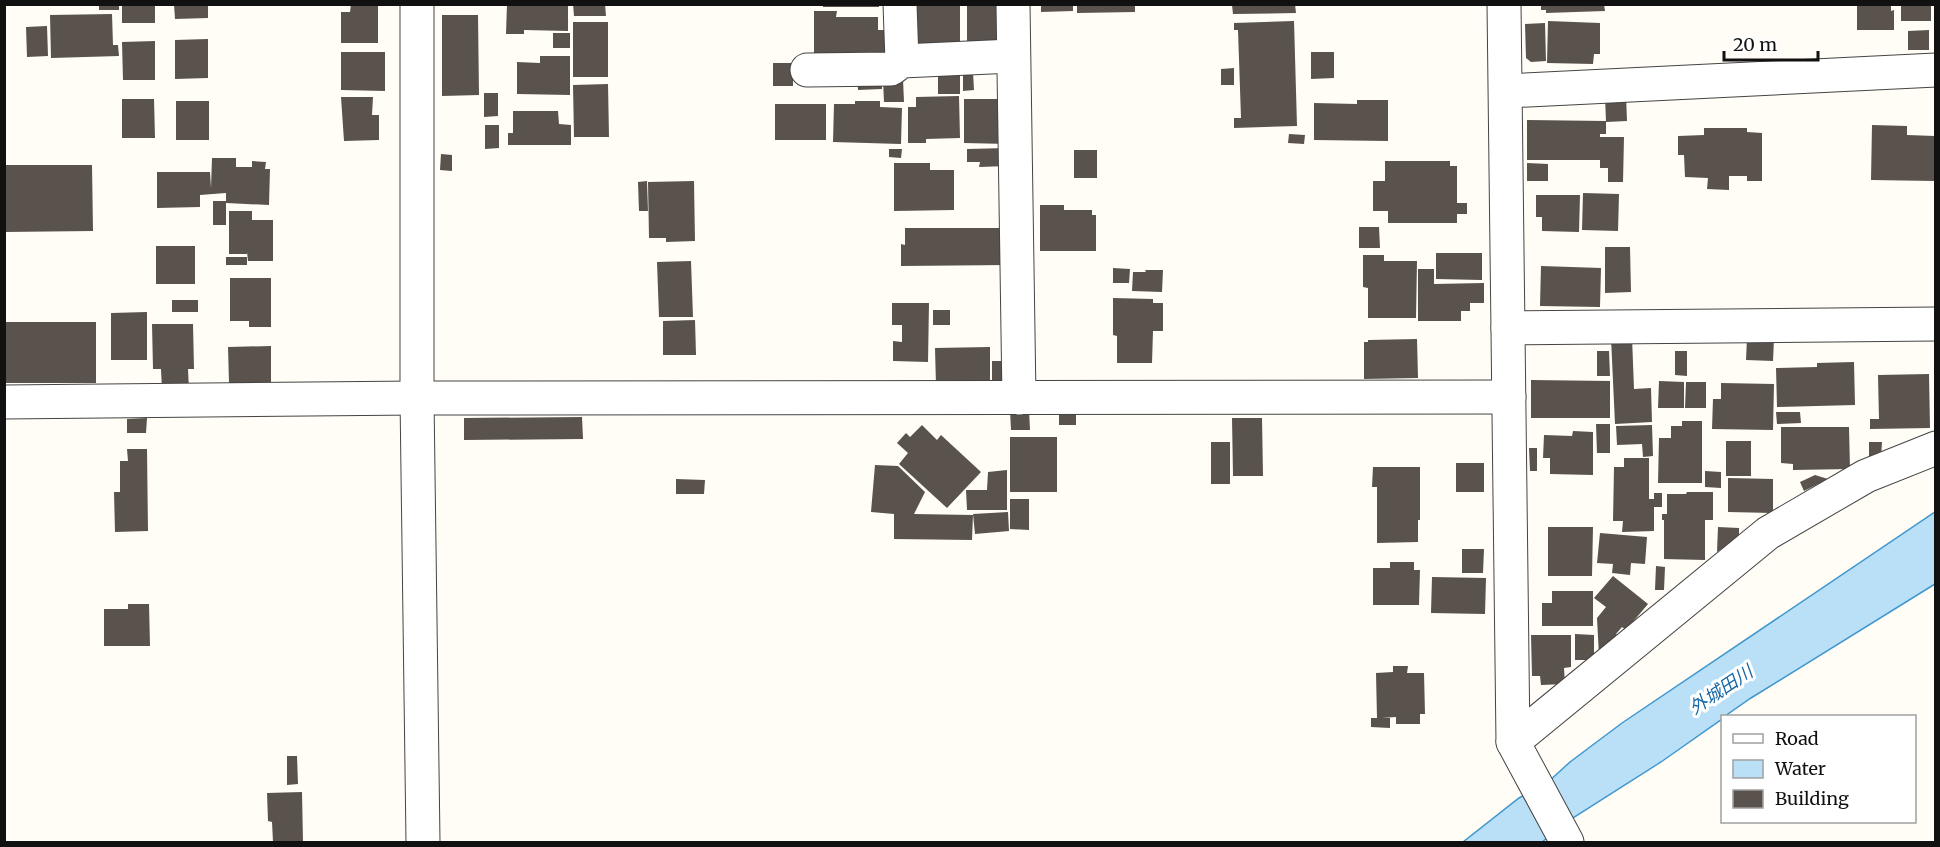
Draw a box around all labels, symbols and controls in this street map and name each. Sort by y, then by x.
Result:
scale bar [1724,24,1818,62]
text: 20 m [1733,33,1777,56]
water label: 外城田川 [1684,659,1759,719]
legend [1721,715,1916,823]
text: Road [1775,727,1819,750]
text: Water [1774,757,1826,780]
text: Building [1775,787,1849,810]

